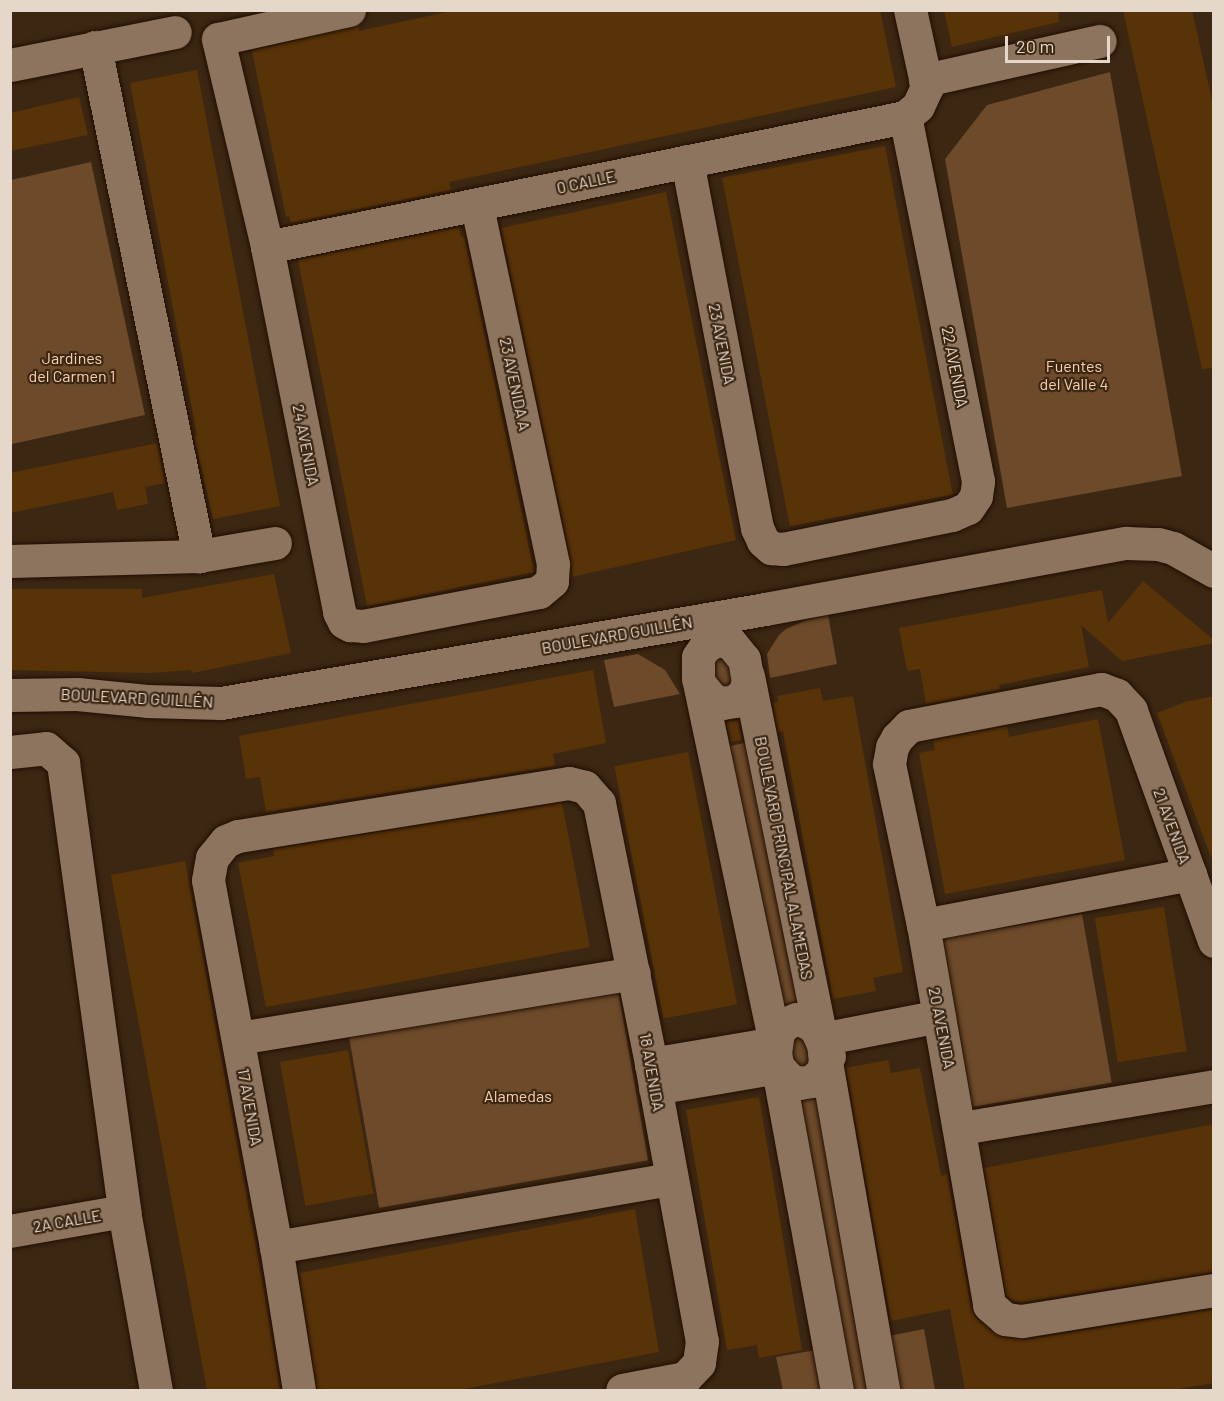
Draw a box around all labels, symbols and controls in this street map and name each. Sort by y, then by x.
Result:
scale bar [1008,24,1113,62]
text: 20 m [1016,35,1054,57]
street label: 0 CALLE [555,166,617,198]
street label: 23 AVENIDA [705,302,739,386]
street label: 22 AVENIDA [938,325,972,409]
street label: 23 AVENIDA A [496,336,534,432]
park label: Jardines del Carmen 1 [29,348,115,386]
park label: Fuentes del Valle 4 [1040,356,1108,394]
street label: 24 AVENIDA [289,403,323,487]
street label: BOULEVARD GUILLÉN [540,612,694,658]
street label: BOULEVARD GUILLÉN [60,684,214,712]
street label: BOULEVARD PRINCIPAL ALAMEDAS [751,735,817,981]
street label: 21 AVENIDA [1149,786,1195,866]
street label: 20 AVENIDA [925,986,959,1070]
street label: 18 AVENIDA [636,1031,668,1113]
street label: 17 AVENIDA [234,1067,266,1147]
park label: Alamedas [484,1086,552,1106]
street label: 2A CALLE [31,1206,103,1236]

